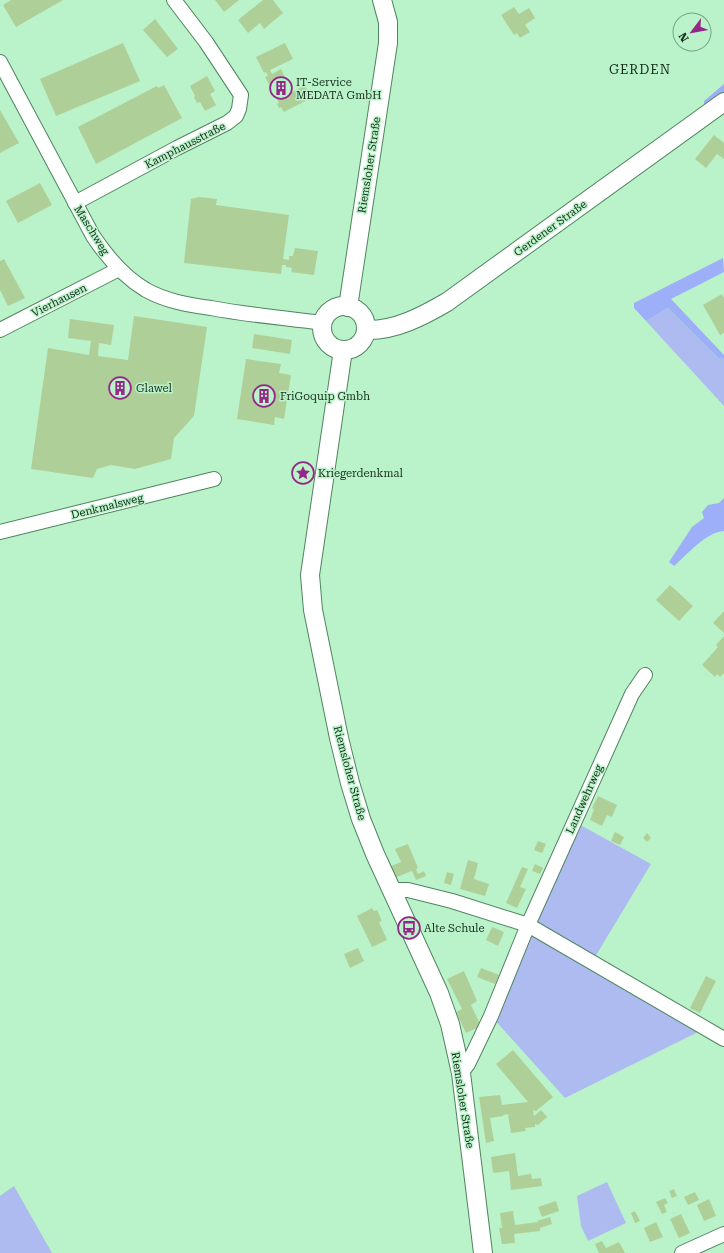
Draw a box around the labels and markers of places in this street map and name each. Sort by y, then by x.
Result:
building icon: IT-Service MEDATA GmbH [268,75,294,101]
place label: IT-Service MEDATA GmbH [296,76,381,102]
building icon: Glawel [107,375,133,401]
place label: Glawel [136,382,172,395]
building icon: FriGoquip Gmbh [251,383,277,409]
place label: FriGoquip Gmbh [280,390,370,403]
place icon: Kriegerdenkmal [290,460,316,486]
place label: Kriegerdenkmal [318,467,403,480]
bus stop icon: Alte Schule [396,915,422,941]
place label: Alte Schule [424,922,485,935]

